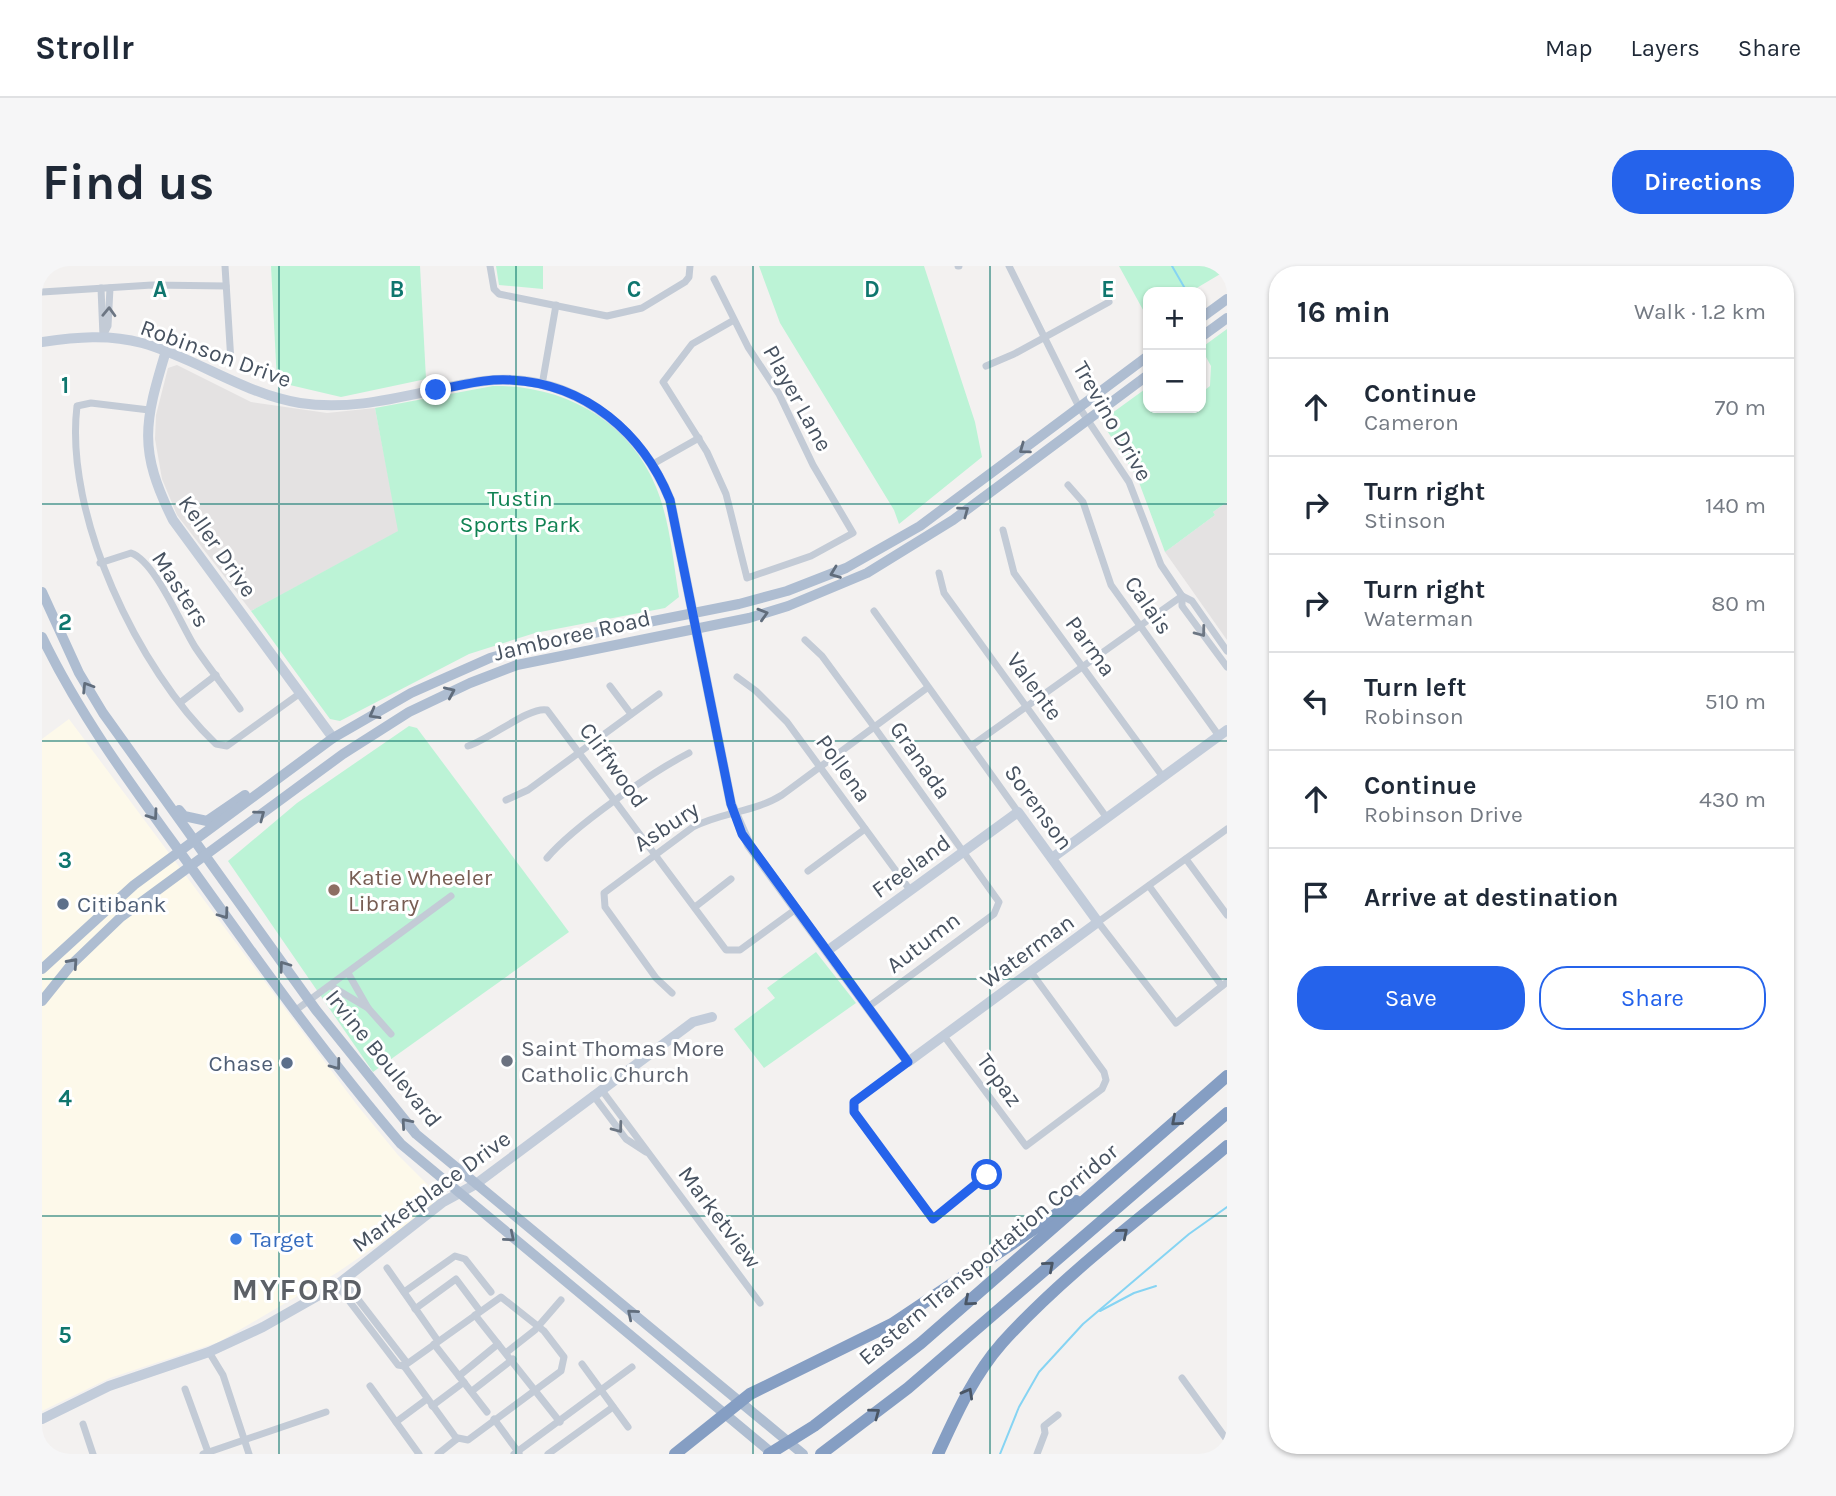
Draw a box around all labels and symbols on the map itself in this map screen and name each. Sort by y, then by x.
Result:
text: A [153,276,167,303]
text: B [390,276,404,303]
text: C [627,276,641,303]
text: D [864,276,880,303]
text: E [1101,276,1115,303]
one-way arrow [101,306,116,317]
street label: Robinson Drive [137,314,295,393]
street label: Player Lane [757,340,838,456]
street label: Trevino Drive [1067,356,1158,486]
text: 1 [61,372,69,399]
route end [420,374,451,405]
one-way arrow [1020,440,1032,453]
park label: Tustin Sports Park [459,485,581,538]
street label: Keller Drive [173,490,262,602]
one-way arrow [957,507,969,520]
street label: Masters [146,546,215,632]
one-way arrow [829,564,841,578]
street label: Calais [1119,571,1178,640]
street label: Jamboree Road [491,604,653,667]
one-way arrow [756,608,768,622]
text: 2 [58,609,72,636]
street label: Parma [1060,611,1121,682]
one-way arrow [1193,625,1205,637]
street label: Valente [1001,647,1068,726]
one-way arrow [83,682,96,695]
one-way arrow [443,686,455,700]
one-way arrow [369,706,381,719]
street label: Granada [884,716,957,804]
street label: Cliffwood [574,717,653,813]
street label: Pollena [810,729,877,807]
street label: Sorenson [999,759,1079,855]
street label: Asbury [629,795,704,857]
one-way arrow [145,807,157,820]
one-way arrow [252,811,264,824]
street label: Freeland [867,829,956,904]
text: 3 [58,847,72,874]
place label: Katie Wheeler Library [348,864,493,917]
marker: Katie Wheeler Library [326,882,342,898]
place label: Citibank [77,891,167,918]
marker: Citibank [55,896,71,912]
one-way arrow [216,906,228,919]
street label: Autumn [881,906,965,979]
street label: Waterman [975,908,1079,994]
one-way arrow [65,958,77,971]
one-way arrow [280,961,292,974]
street label: Irvine Boulevard [320,984,447,1133]
place label: Saint Thomas More Catholic Church [521,1035,724,1088]
street label: Topaz [971,1048,1028,1112]
place label: Chase [208,1050,273,1077]
marker: Saint Thomas More Catholic Church [499,1053,515,1069]
marker: Chase [279,1055,295,1071]
one-way arrow [328,1057,341,1070]
text: 4 [58,1085,72,1112]
one-way arrow [1171,1113,1184,1125]
one-way arrow [402,1118,414,1131]
one-way arrow [610,1120,622,1133]
street label: Marketplace Drive [347,1125,516,1258]
street label: Eastern Transportation Corridor [853,1137,1124,1371]
route start [971,1159,1002,1190]
street label: Marketview [672,1161,767,1274]
place label: Target [250,1226,314,1253]
one-way arrow [502,1229,515,1241]
one-way arrow [1115,1229,1128,1241]
marker: Target [228,1231,244,1247]
one-way arrow [1041,1262,1054,1274]
district label: MYFORD [232,1272,364,1308]
one-way arrow [964,1293,977,1305]
one-way arrow [628,1309,640,1322]
text: 5 [58,1322,72,1349]
one-way arrow [960,1387,973,1400]
one-way arrow [868,1408,880,1421]

